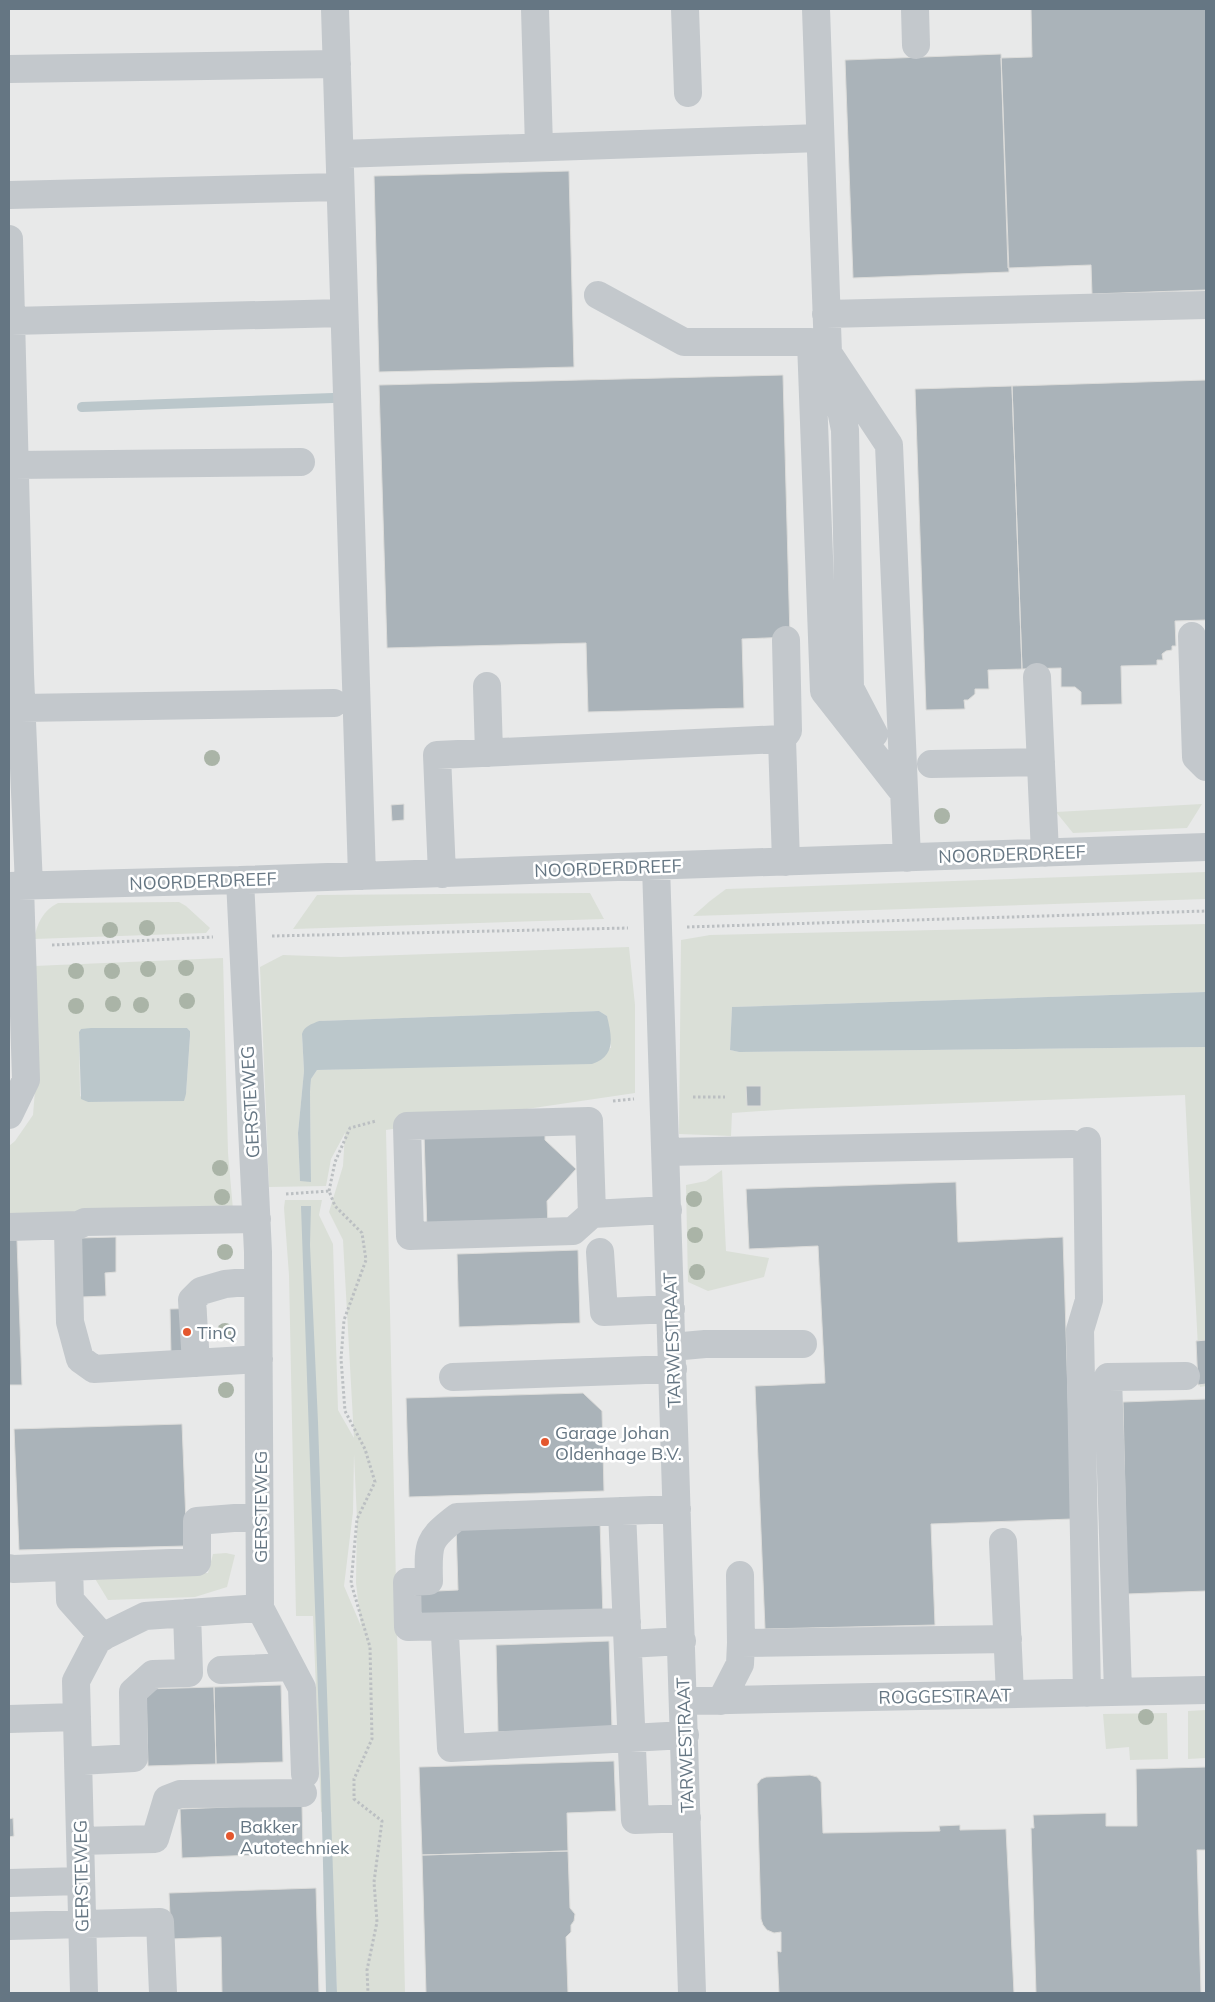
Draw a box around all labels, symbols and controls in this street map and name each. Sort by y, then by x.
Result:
street label: NOORDERDREEF [938,840,1086,868]
street label: NOORDERDREEF [534,854,682,882]
street label: NOORDERDREEF [129,867,277,895]
street label: GERSTEWEG [236,1045,264,1159]
street label: TARWESTRAAT [658,1272,686,1408]
place label: TinQ [197,1321,237,1344]
marker: TinQ [181,1326,193,1338]
place label: Garage Johan Oldenhage B.V. [555,1421,682,1465]
marker: Garage Johan Oldenhage B.V. [539,1436,551,1448]
street label: GERSTEWEG [249,1451,272,1563]
street label: TARWESTRAAT [671,1677,699,1813]
street label: ROGGESTRAAT [878,1683,1012,1709]
place label: Bakker Autotechniek [240,1815,350,1859]
street label: GERSTEWEG [69,1820,93,1932]
marker: Bakker Autotechniek [224,1830,236,1842]

